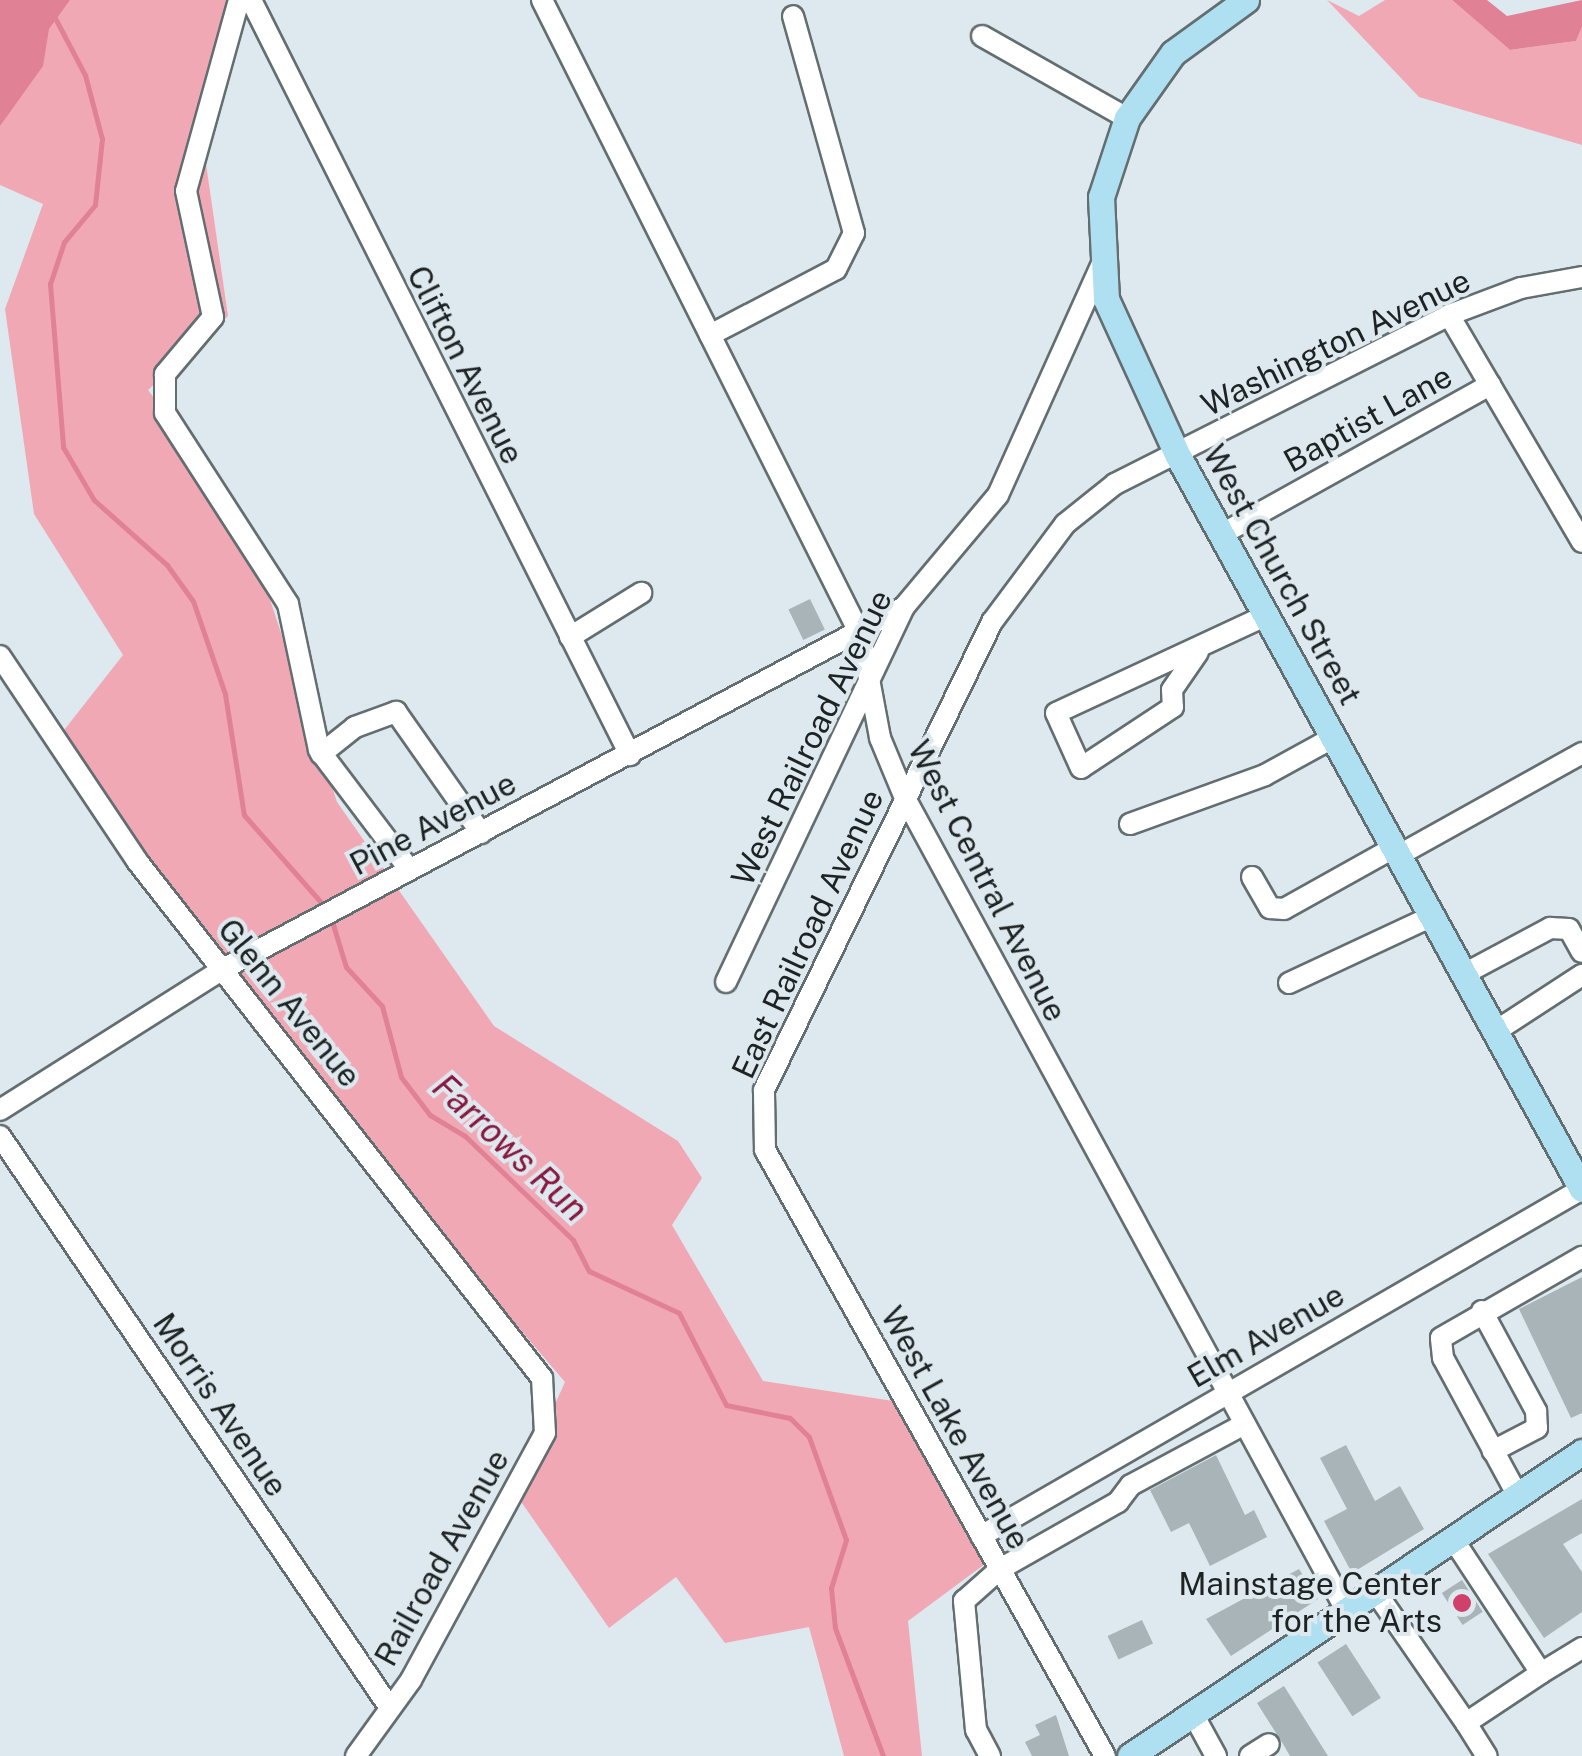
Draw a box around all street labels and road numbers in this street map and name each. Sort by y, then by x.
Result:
street label: Clifton Avenue [399,259,531,471]
street label: Washington Avenue [1195,261,1477,425]
street label: Baptist Lane [1277,357,1459,481]
street label: West Church Street [1195,438,1369,712]
street label: West Railroad Avenue [724,584,900,892]
street label: West Central Avenue [899,734,1075,1028]
street label: Pine Avenue [343,764,523,884]
street label: East Railroad Avenue [724,783,892,1085]
street label: Glenn Avenue [210,911,368,1095]
street label: Elm Avenue [1181,1276,1351,1396]
street label: West Lake Avenue [872,1300,1038,1556]
street label: Morris Avenue [145,1306,295,1504]
street label: Railroad Avenue [367,1443,517,1673]

